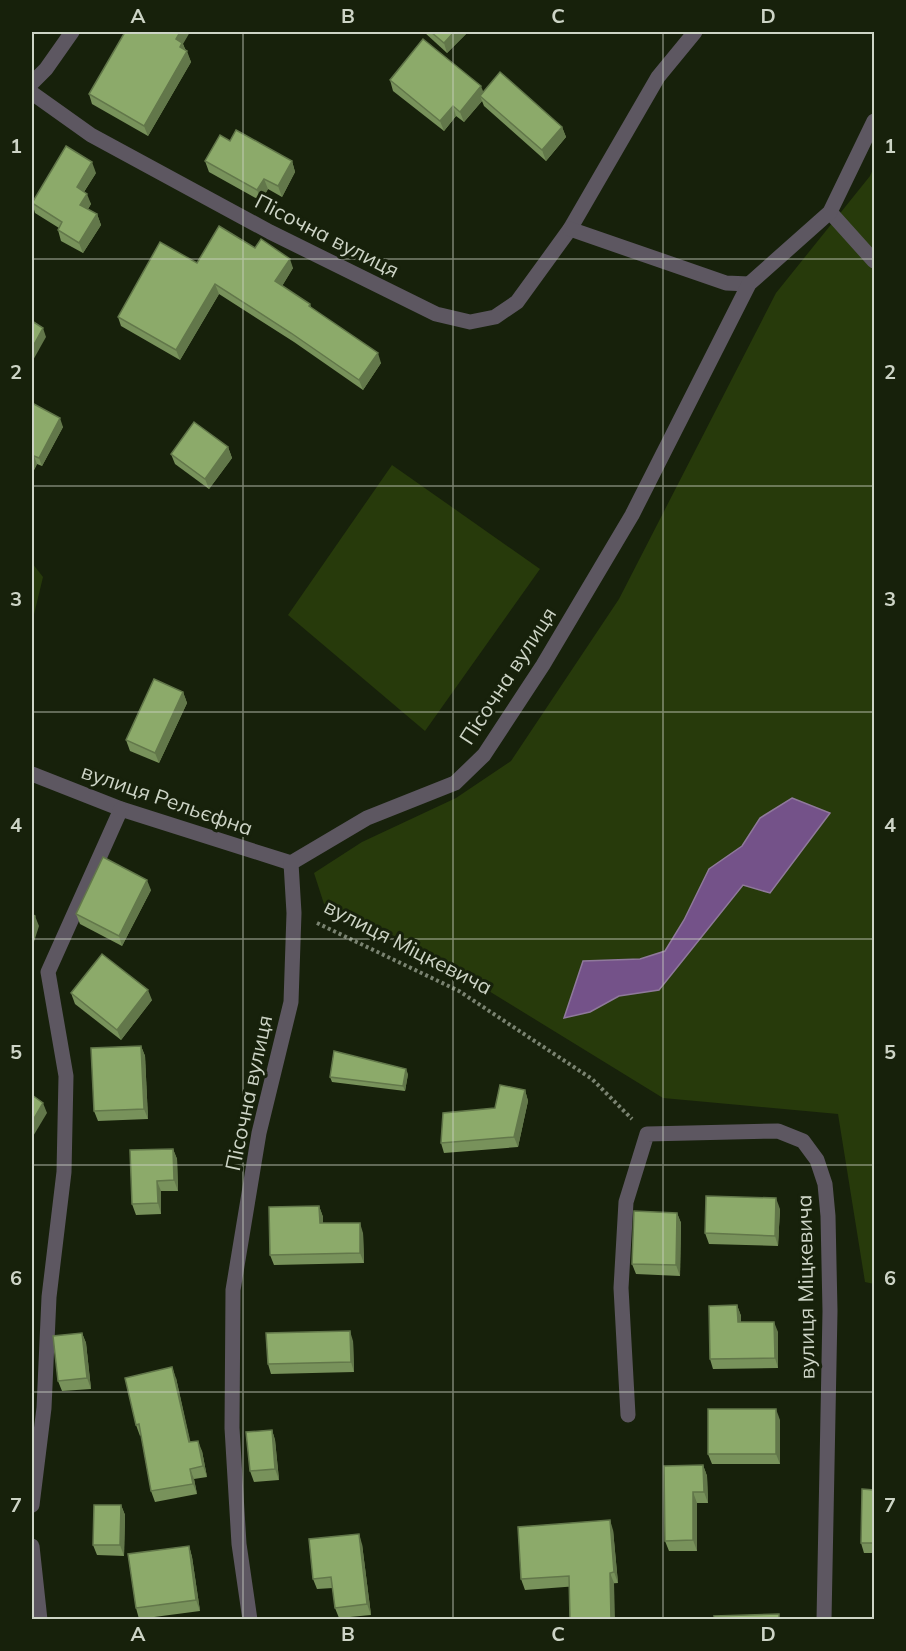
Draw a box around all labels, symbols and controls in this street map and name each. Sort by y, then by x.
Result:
text: A [131,3,146,28]
text: B [341,3,355,28]
text: C [551,3,565,28]
text: D [760,3,776,28]
text: 1 [10,133,22,158]
text: 1 [884,133,896,158]
street label: Пісочна вулиця [251,188,404,283]
text: 2 [10,359,22,384]
text: 2 [884,359,896,384]
text: 3 [10,586,22,611]
text: 3 [884,586,896,611]
street label: Пісочна вулиця [453,602,561,749]
street label: вулиця Рельєфна [78,758,256,841]
text: 4 [10,812,22,837]
text: 4 [884,812,896,837]
street label: вулиця Міцкевича [320,893,497,1000]
street label: Пісочна вулиця [219,1013,277,1173]
text: 5 [10,1039,22,1064]
text: 5 [884,1039,896,1064]
street label: вулиця Міцкевича [790,1194,820,1380]
text: 6 [10,1265,22,1290]
text: 6 [884,1265,896,1290]
text: 7 [10,1492,22,1517]
text: 7 [884,1492,896,1517]
text: A [131,1621,146,1646]
text: B [341,1621,355,1646]
text: C [551,1621,565,1646]
text: D [760,1621,776,1646]

